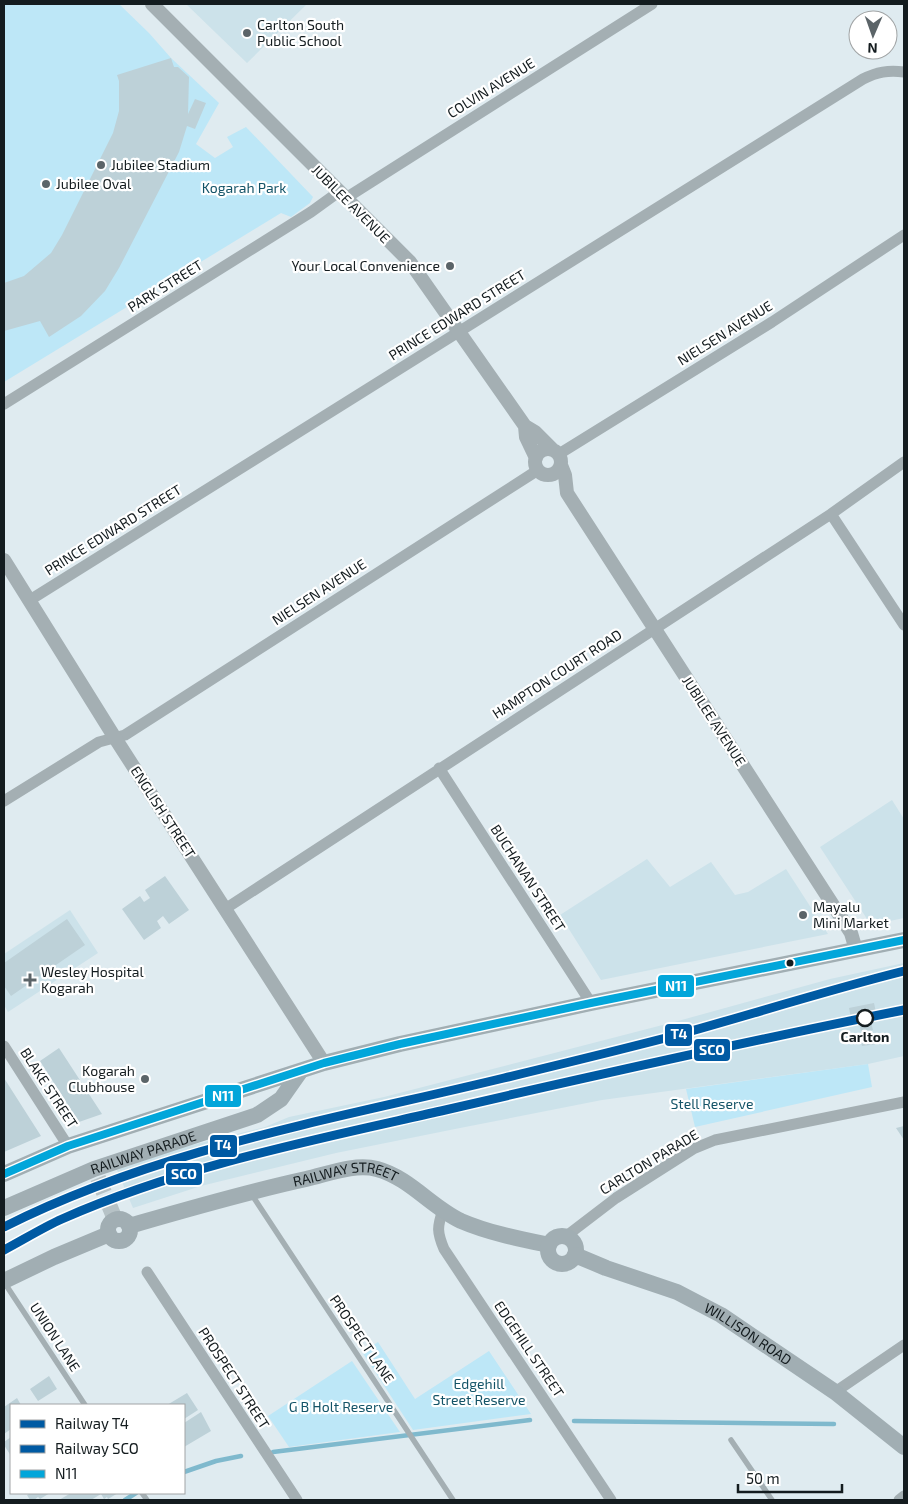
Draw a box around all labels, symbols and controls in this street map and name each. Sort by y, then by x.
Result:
north arrow [848,10,898,60]
place label: Carlton South Public School [257,16,344,49]
marker: Carlton South Public School [241,27,253,39]
text: N [867,40,878,57]
street label: COLVIN AVENUE [444,54,538,121]
place label: Jubilee Stadium [111,156,210,173]
marker: Jubilee Stadium [95,159,107,171]
street label: JUBILEE AVENUE [309,161,394,246]
place label: Jubilee Oval [56,175,132,192]
marker: Jubilee Oval [40,178,52,190]
park label: Kogarah Park [202,179,286,196]
street label: PARK STREET [124,256,205,315]
place label: Your Local Convenience [292,257,440,274]
marker: Your Local Convenience [444,260,456,272]
street label: PRINCE EDWARD STREET [385,266,528,364]
street label: NIELSEN AVENUE [674,297,775,369]
street label: PRINCE EDWARD STREET [41,481,184,579]
street label: NIELSEN AVENUE [269,555,369,628]
street label: HAMPTON COURT ROAD [489,625,625,722]
street label: JUBILEE AVENUE [679,673,750,769]
street label: ENGLISH STREET [127,763,199,861]
street label: BUCHANAN STREET [488,821,569,934]
place label: Mayalu Mini Market [813,898,889,931]
marker: Mayalu Mini Market [797,909,809,921]
unlabelled marker [785,958,795,968]
place label: Wesley Hospital Kogarah [41,963,145,996]
marker: Wesley Hospital Kogarah [23,973,37,987]
line badge: N11 [657,974,695,998]
text: N11 [665,977,687,994]
marker: Carlton [856,1009,874,1027]
line badge: T4 [664,1023,693,1047]
text: T4 [671,1025,688,1042]
place label: Carlton [840,1028,890,1045]
line badge: SCO [693,1038,731,1062]
text: SCO [699,1041,725,1058]
street label: BLAKE STREET [17,1044,82,1131]
place label: Kogarah Clubhouse [68,1062,135,1095]
marker: Kogarah Clubhouse [139,1073,151,1085]
line badge: N11 [204,1084,242,1108]
text: N11 [212,1087,234,1104]
park label: Stell Reserve [671,1095,753,1112]
street label: CARLTON PARADE [596,1125,701,1198]
street label: RAILWAY PARADE [88,1127,198,1178]
line badge: T4 [209,1134,238,1158]
text: T4 [215,1136,232,1153]
street label: RAILWAY STREET [291,1158,402,1190]
line badge: SCO [165,1162,203,1186]
text: SCO [171,1165,197,1182]
street label: PROSPECT LANE [327,1291,398,1386]
street label: EDGEHILL STREET [491,1297,568,1400]
street label: UNION LANE [27,1299,84,1375]
street label: WILLISON ROAD [702,1299,795,1368]
street label: PROSPECT STREET [195,1324,274,1432]
park label: Edgehill Street Reserve [432,1375,526,1408]
park label: G B Holt Reserve [289,1398,393,1415]
legend [10,1404,185,1494]
text: Railway T4 [55,1414,129,1432]
text: Railway SCO [55,1439,139,1457]
scale bar [738,1462,842,1494]
text: N11 [55,1464,78,1482]
text: 50 m [746,1469,780,1487]

